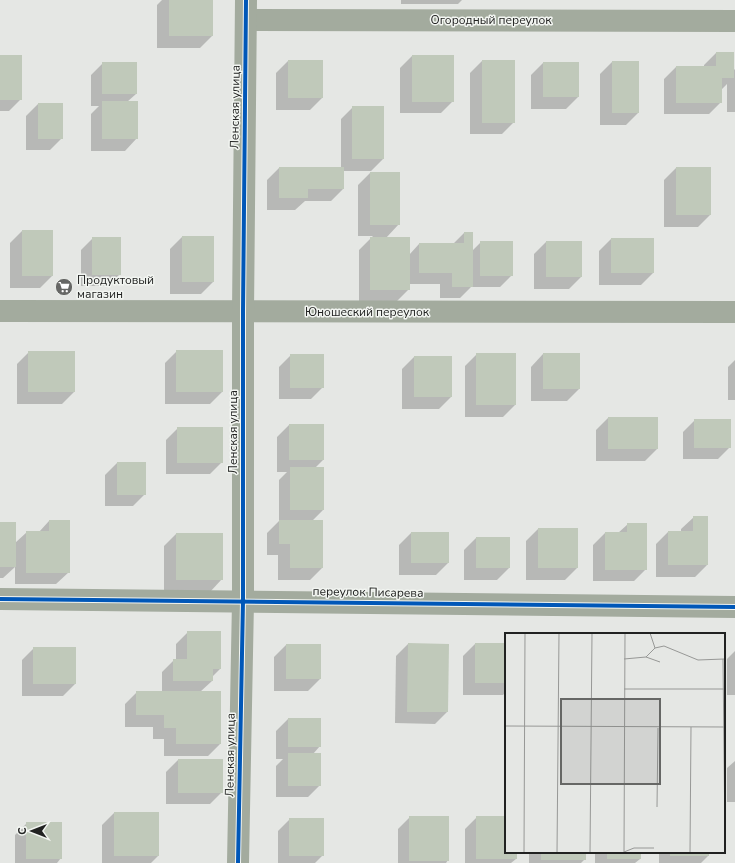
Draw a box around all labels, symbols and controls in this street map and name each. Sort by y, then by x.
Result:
street label: Огородный переулок [430,12,552,28]
street label: Ленская улица [226,65,244,149]
place label: Продуктовый магазин [77,272,154,302]
supermarket icon: Продуктовый магазин [54,277,74,297]
street label: Юношеский переулок [305,304,430,320]
street label: Ленская улица [225,390,241,474]
street label: переулок Писарева [312,583,424,601]
inset map [505,633,725,853]
street label: Ленская улица [221,713,239,797]
north arrow [12,811,52,851]
text: С [15,827,30,835]

